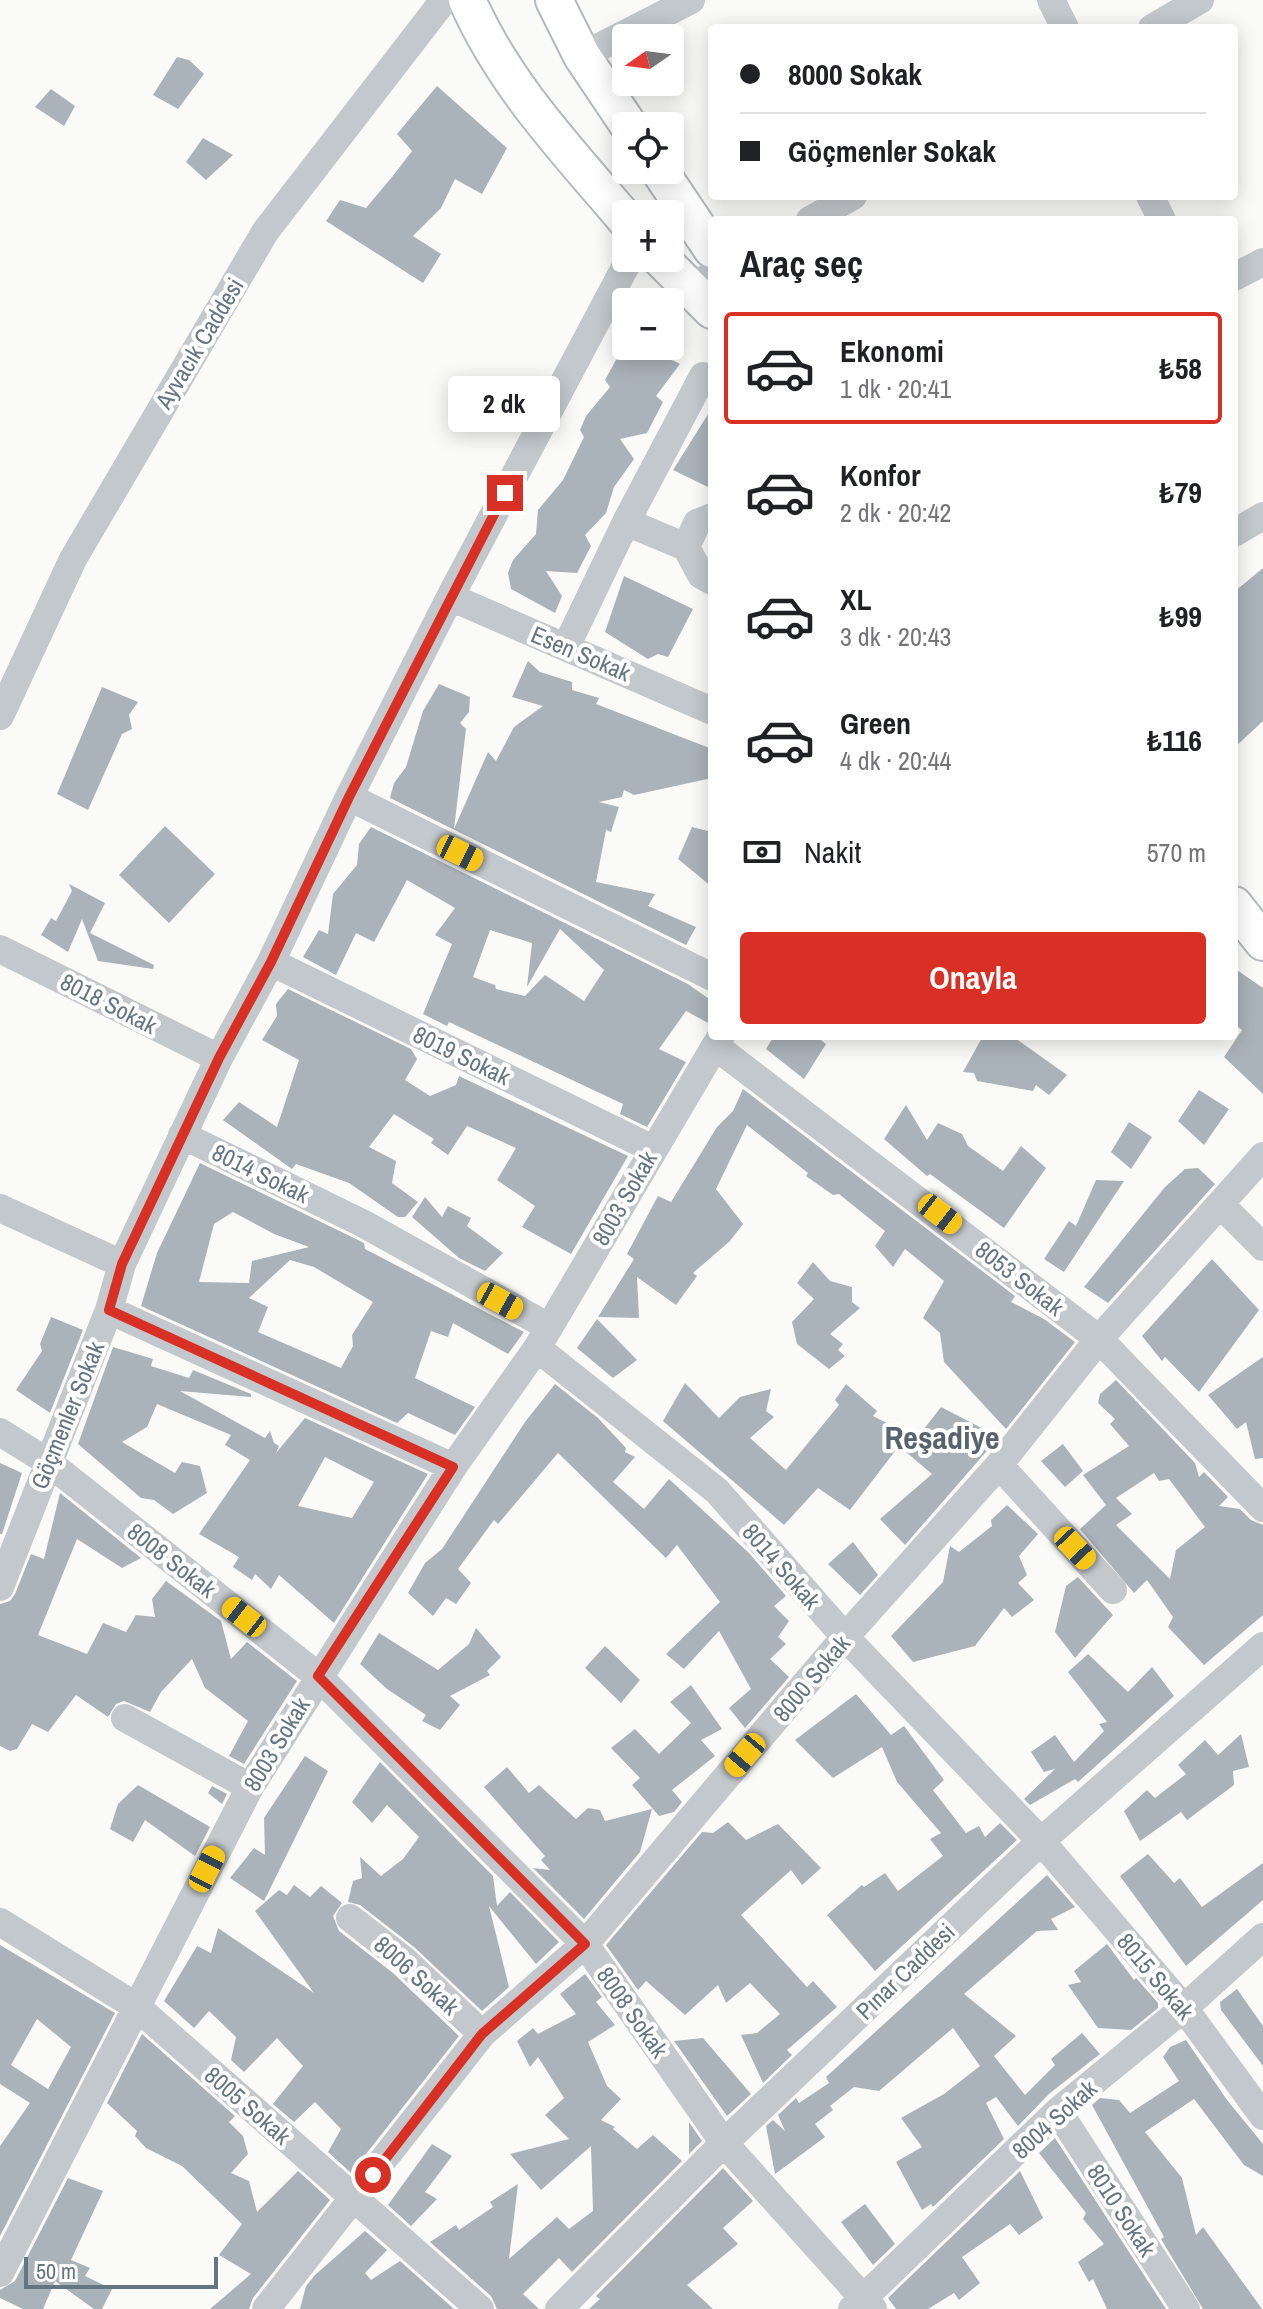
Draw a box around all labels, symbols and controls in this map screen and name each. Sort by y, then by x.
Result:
north arrow [612,24,684,96]
map controls [612,24,684,360]
text: 8000 Sokak [788,54,922,94]
button: locate [612,112,684,184]
text: Göçmenler Sokak [788,131,996,171]
button: + [612,200,684,272]
text: Araç seç [740,240,863,288]
street label: Ayvacık Caddesi [147,272,251,415]
button: − [612,288,684,360]
text: Ekonomi [840,331,944,371]
icon: car [744,332,816,404]
text: ₺58 [1160,348,1202,388]
text: 1 dk · 20:41 [840,371,951,406]
callout: 2 dk [449,377,561,433]
text: 2 dk [483,386,525,421]
text: Konfor [840,455,921,495]
icon: car [744,456,816,528]
text: ₺79 [1160,472,1202,512]
route end [487,475,523,511]
text: 2 dk · 20:42 [840,495,951,530]
text: XL [840,579,871,619]
icon: car [744,580,816,652]
text: ₺99 [1160,596,1202,636]
street label: Esen Sokak [526,618,636,688]
text: 3 dk · 20:43 [840,619,951,654]
text: Green [840,703,911,743]
icon: car [744,704,816,776]
text: ₺116 [1147,720,1202,760]
text: 4 dk · 20:44 [840,743,951,778]
icon: cash [740,830,784,874]
car [433,832,487,874]
text: Nakit [804,832,861,872]
text: 570 m [1147,835,1206,870]
button: Onayla [740,932,1206,1024]
street label: 8018 Sokak [55,965,163,1041]
street label: 8019 Sokak [408,1018,516,1092]
street label: 8014 Sokak [207,1136,315,1210]
street label: 8003 Sokak [584,1145,664,1251]
car [914,1190,966,1238]
street label: 8053 Sokak [969,1233,1071,1323]
car [473,1279,527,1323]
street label: Göçmenler Sokak [23,1336,111,1494]
district label: Reşadiye [884,1416,1000,1459]
street label: 8008 Sokak [121,1515,223,1605]
street label: 8014 Sokak [736,1516,828,1616]
car [1050,1522,1100,1574]
car [218,1593,270,1641]
street label: 8000 Sokak [765,1628,857,1728]
street label: 8003 Sokak [236,1691,317,1797]
car [720,1729,770,1781]
car [185,1842,229,1896]
street label: Pınar Caddesi [849,1916,961,2026]
street label: 8015 Sokak [1110,1926,1202,2026]
street label: 8006 Sokak [368,1928,466,2022]
street label: 8008 Sokak [590,1960,676,2064]
street label: 8005 Sokak [198,2059,298,2151]
street label: 8004 Sokak [1005,2072,1103,2166]
route start [355,2157,391,2193]
street label: 8010 Sokak [1080,2158,1164,2262]
scale bar [24,2253,218,2289]
text: 50 m [36,2256,76,2286]

